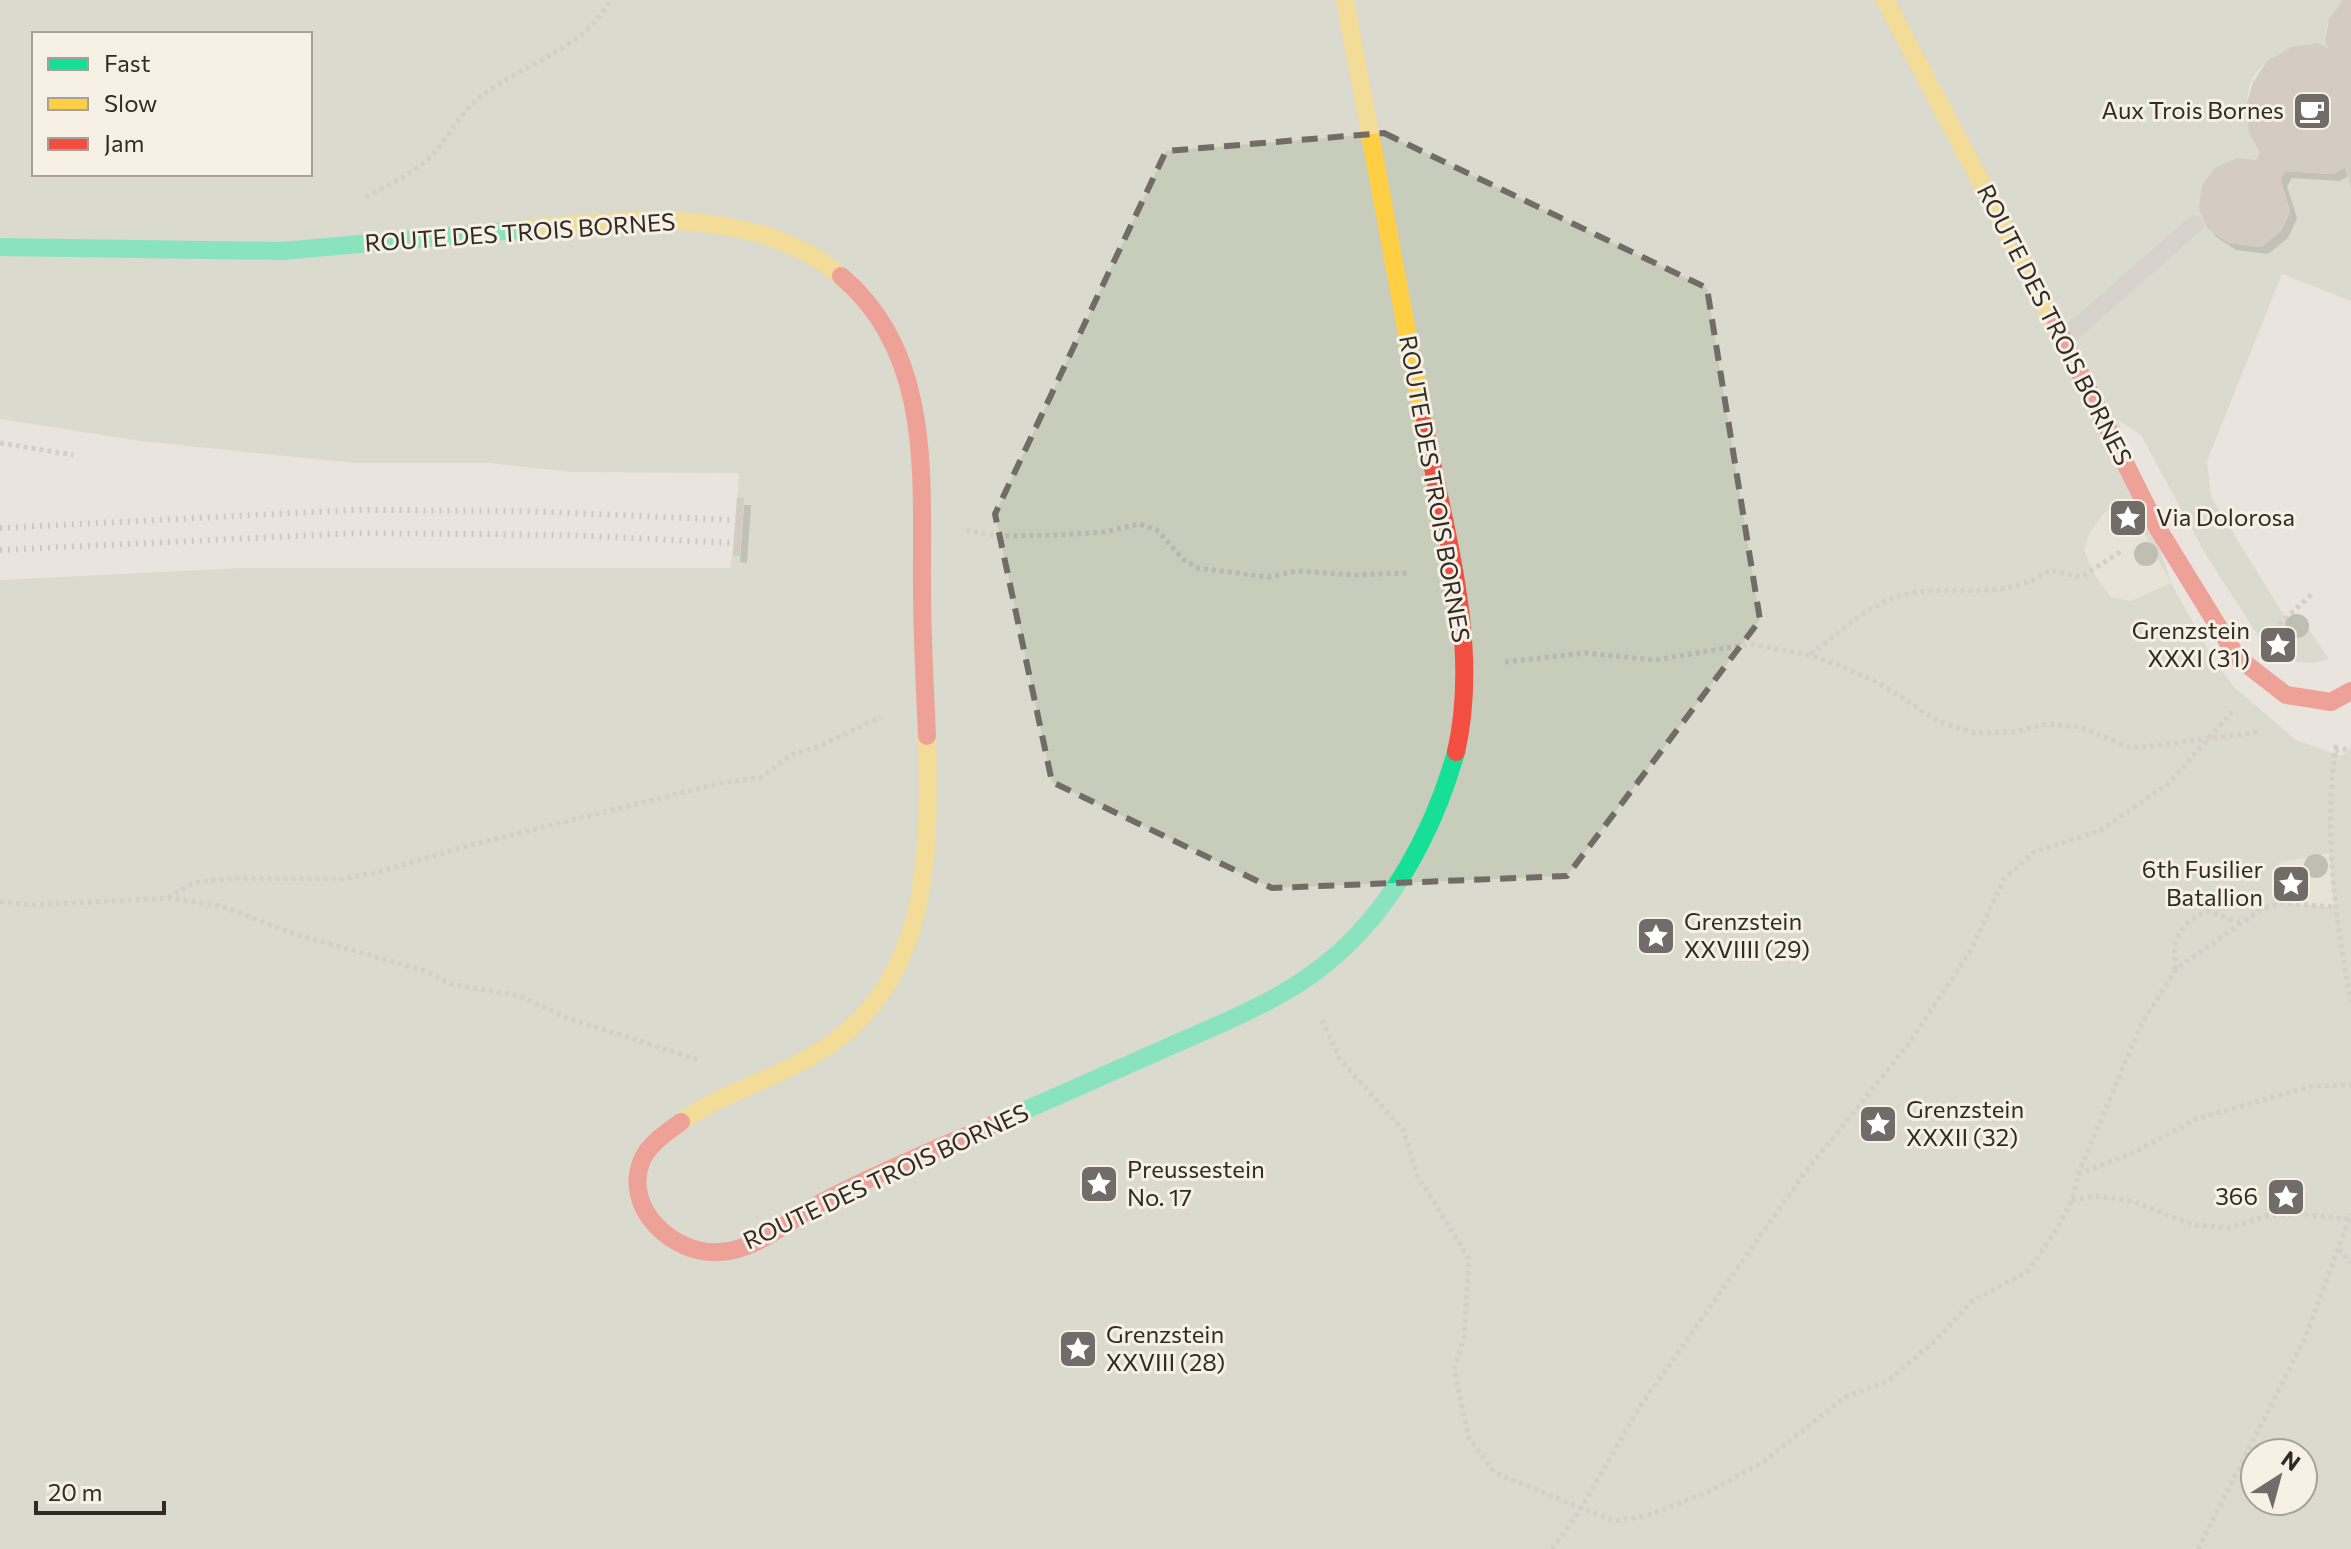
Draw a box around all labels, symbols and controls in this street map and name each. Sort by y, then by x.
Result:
legend [32,32,312,176]
text: Fast [104,48,151,77]
text: Slow [104,88,157,117]
cafe icon: Aux Trois Bornes [2291,90,2333,132]
place label: Aux Trois Bornes [2102,95,2284,124]
text: Jam [104,128,144,157]
street label: ROUTE DES TROIS BORNES [1972,179,2139,470]
street label: ROUTE DES TROIS BORNES [364,206,676,257]
street label: ROUTE DES TROIS BORNES [1394,333,1477,645]
place icon: Via Dolorosa [2107,497,2149,539]
place label: Via Dolorosa [2156,502,2295,531]
place label: Grenzstein XXXI (31) [2132,615,2250,672]
place icon: Grenzstein XXXI (31) [2257,624,2299,666]
place label: 6th Fusilier Batallion [2142,854,2263,911]
place icon: 6th Fusilier Batallion [2270,863,2312,905]
place label: Grenzstein XXVIIII (29) [1684,906,1810,963]
place icon: Grenzstein XXVIIII (29) [1635,915,1677,957]
place label: Grenzstein XXXII (32) [1906,1094,2024,1151]
street label: ROUTE DES TROIS BORNES [738,1097,1033,1255]
place icon: Grenzstein XXXII (32) [1857,1103,1899,1145]
place label: Preussestein No. 17 [1127,1154,1265,1211]
place icon: Preussestein No. 17 [1078,1163,1120,1205]
place icon: 366 [2265,1176,2307,1218]
place label: 366 [2215,1181,2258,1210]
place label: Grenzstein XXVIII (28) [1106,1319,1225,1376]
place icon: Grenzstein XXVIII (28) [1057,1328,1099,1370]
north arrow [2239,1437,2319,1517]
text: N [2276,1445,2306,1476]
scale bar [36,1465,164,1515]
text: 20 m [48,1477,102,1506]

